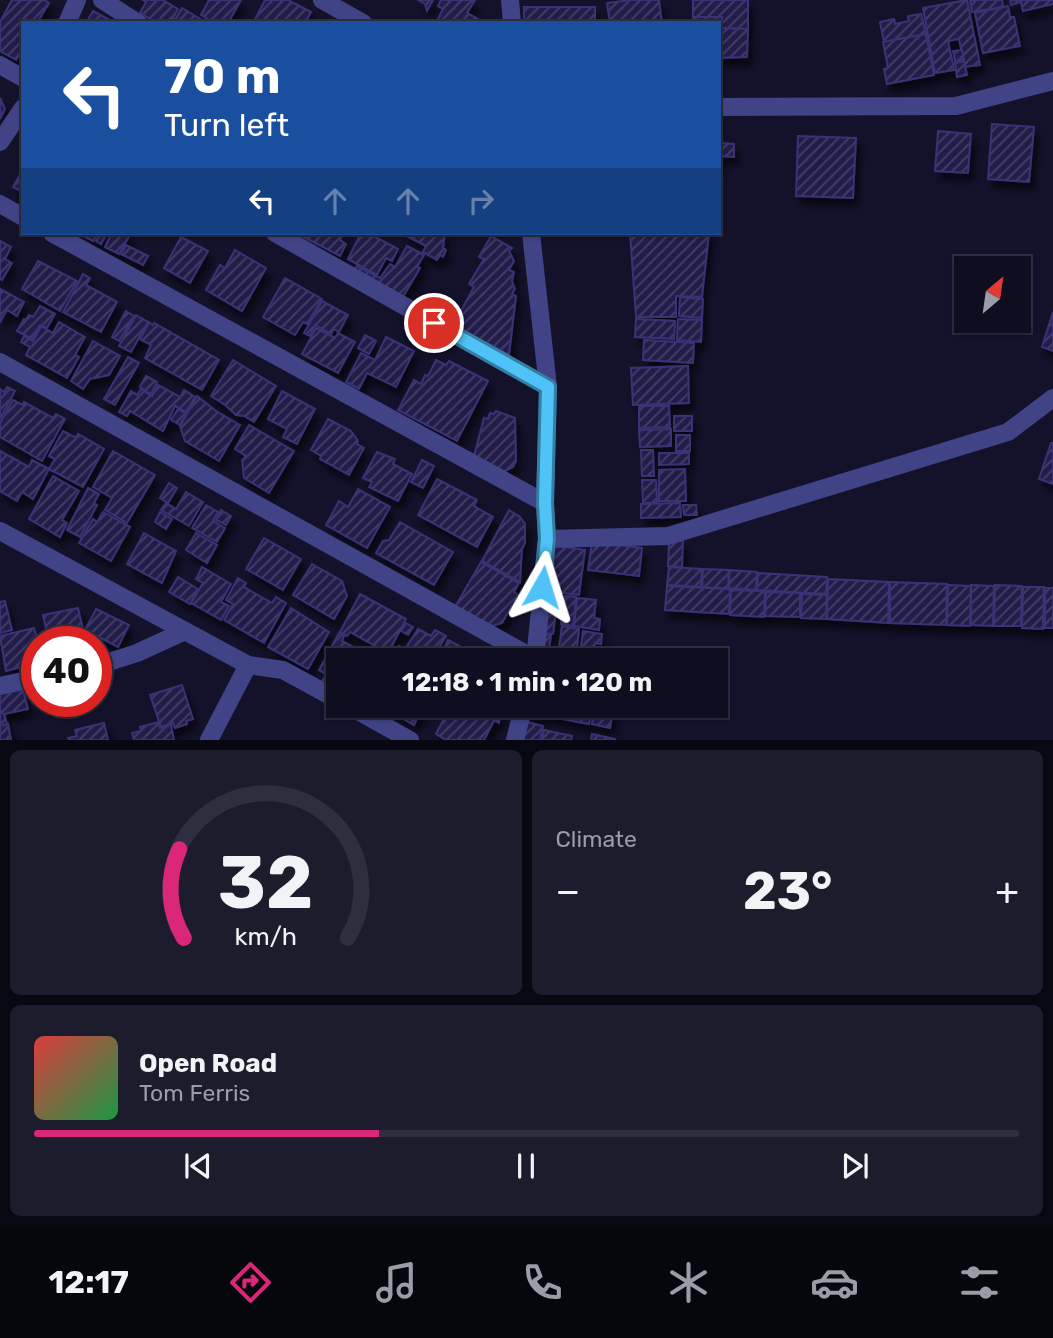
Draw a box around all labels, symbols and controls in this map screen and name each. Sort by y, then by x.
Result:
text: 70 m [164,47,281,105]
icon: left [49,49,140,140]
text: Turn left [164,106,289,144]
icon: left [243,182,281,220]
icon: ahead [316,182,354,220]
icon: ahead [389,182,427,220]
icon: right [462,182,500,220]
north arrow [954,256,1031,332]
map controls [954,256,1031,333]
pin [404,293,464,353]
icon: arrive [415,304,453,342]
position arrow [505,550,579,624]
speed limit sign: 40 [21,626,112,717]
text: 12:18 · 1 min · 120 m [402,667,652,698]
text: Climate [556,825,637,853]
text: 32 [218,841,313,927]
text: 23° [743,860,832,922]
text: − [556,868,580,914]
text: + [995,868,1019,914]
text: km/h [235,922,297,951]
text: Open Road [139,1048,277,1079]
text: Tom Ferris [139,1079,250,1107]
icon: previous [179,1147,217,1185]
icon: pause [507,1147,545,1185]
icon: next [836,1147,874,1185]
icon: directions [226,1258,275,1307]
icon: music [372,1258,421,1307]
icon: phone [518,1258,567,1307]
icon: climate [664,1258,713,1307]
icon: car [810,1258,859,1307]
icon: filters [955,1258,1004,1307]
text: 12:17 [48,1263,129,1301]

